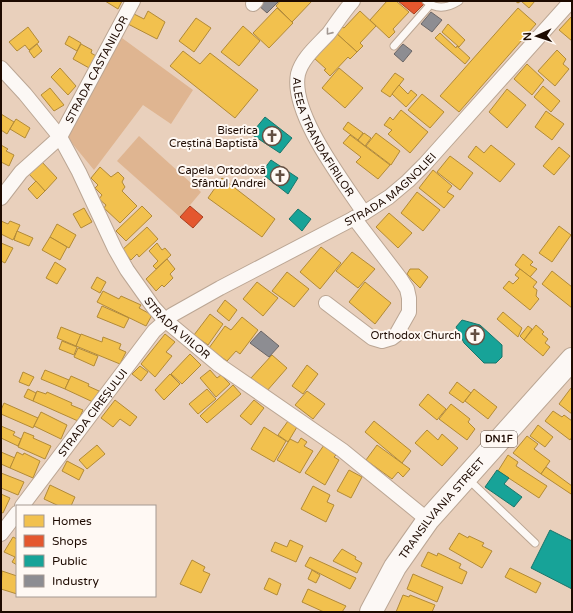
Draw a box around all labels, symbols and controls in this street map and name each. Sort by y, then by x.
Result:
street label: STRADA CASTANILOR [62,13,130,125]
north arrow [517,16,557,56]
one-way arrow [327,27,334,34]
text: N [521,32,534,41]
street label: ALEEA TRANDAFIRILOR [291,77,357,199]
place label: Biserica Creștină Baptistă [169,124,258,150]
church icon: Biserica Creștină Baptistă [261,125,283,147]
street label: STRADA MAGNOLIEI [342,150,439,229]
place label: Capela Ortodoxă Sfântul Andrei [178,164,266,190]
church icon: Capela Ortodoxă Sfântul Andrei [269,165,291,187]
street label: STRADA VIILOR [142,294,213,362]
church icon: Orthodox Church [464,324,486,346]
place label: Orthodox Church [370,329,461,342]
street label: STRADA CIREȘULUI [55,366,130,459]
road number: DN1F [481,431,517,447]
street label: TRANSILVANIA STREET [396,455,487,562]
legend [16,505,156,597]
text: Homes [52,514,92,528]
text: Shops [52,534,87,548]
text: Public [52,554,87,568]
text: Industry [52,574,99,588]

